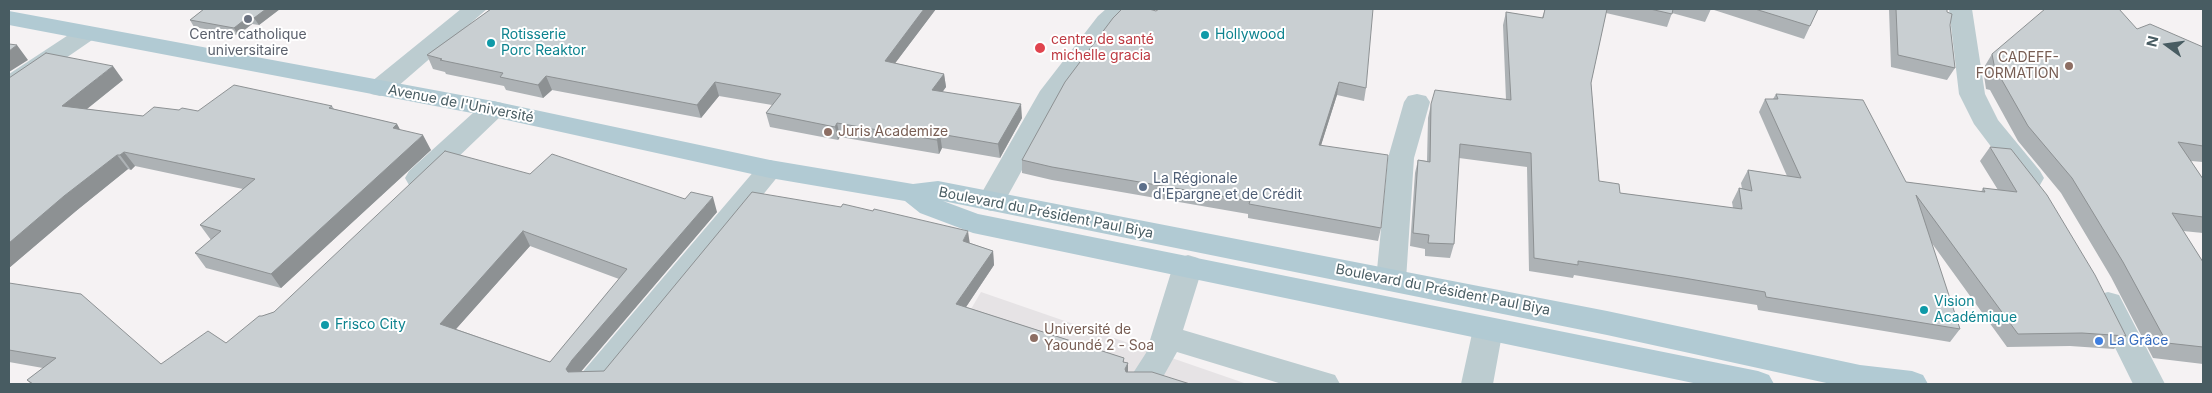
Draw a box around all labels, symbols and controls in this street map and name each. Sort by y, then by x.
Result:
marker: Centre catholique universitaire [242,13,254,25]
north arrow [2142,20,2192,70]
place label: Centre catholique universitaire [189,27,307,59]
place label: Rotisserie Porc Reaktor [501,27,586,59]
place label: Hollywood [1215,27,1285,43]
marker: Hollywood [1199,29,1211,41]
place label: centre de santé michelle gracia [1051,32,1154,64]
text: N [2142,34,2161,48]
marker: Rotisserie Porc Reaktor [485,37,497,49]
marker: centre de santé michelle gracia [1033,41,1047,55]
place label: CADEFF- FORMATION [1976,50,2059,82]
marker: CADEFF- FORMATION [2063,60,2075,72]
street label: Avenue de l'Université [387,82,535,126]
place label: Juris Academize [838,124,948,140]
marker: Juris Academize [822,126,834,138]
place label: La Régionale d'Epargne et de Crédit [1153,171,1302,203]
marker: La Régionale d'Epargne et de Crédit [1137,181,1149,193]
street label: Boulevard du Président Paul Biya [937,184,1155,242]
street label: Boulevard du Président Paul Biya [1334,261,1552,319]
place label: Vision Académique [1934,294,2017,326]
marker: Vision Académique [1918,304,1930,316]
place label: Frisco City [335,317,406,333]
marker: Frisco City [319,319,331,331]
place label: Université de Yaoundé 2 - Soa [1044,322,1154,354]
marker: Université de Yaoundé 2 - Soa [1028,332,1040,344]
place label: La Grâce [2109,333,2168,349]
marker: La Grâce [2093,335,2105,347]

